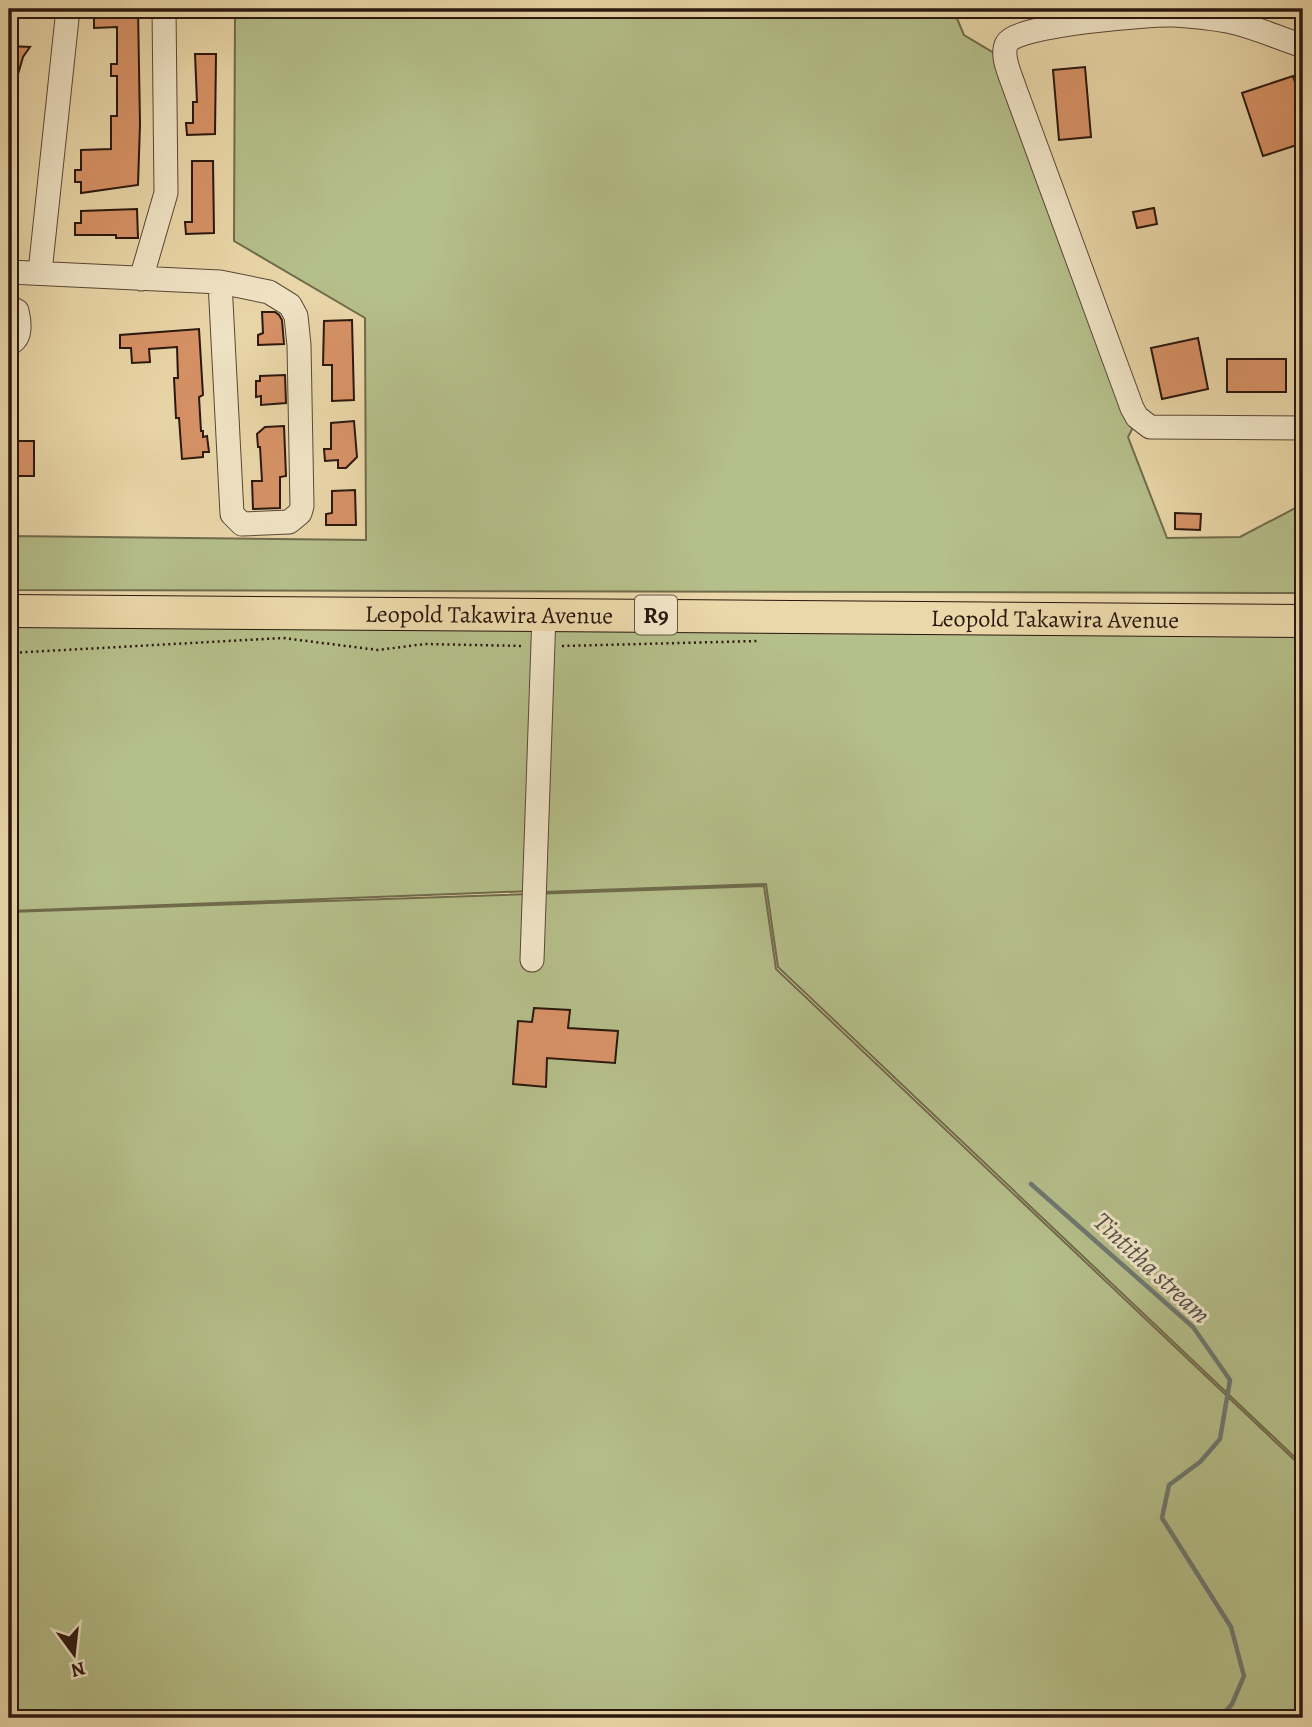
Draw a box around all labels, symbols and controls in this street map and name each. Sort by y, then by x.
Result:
road number: R9 [635,596,677,635]
street label: Leopold Takawira Avenue [365,598,613,632]
street label: Leopold Takawira Avenue [931,602,1179,636]
water label: Tintitha stream [1086,1204,1218,1332]
north arrow [38,1618,108,1688]
text: N [68,1655,88,1684]

